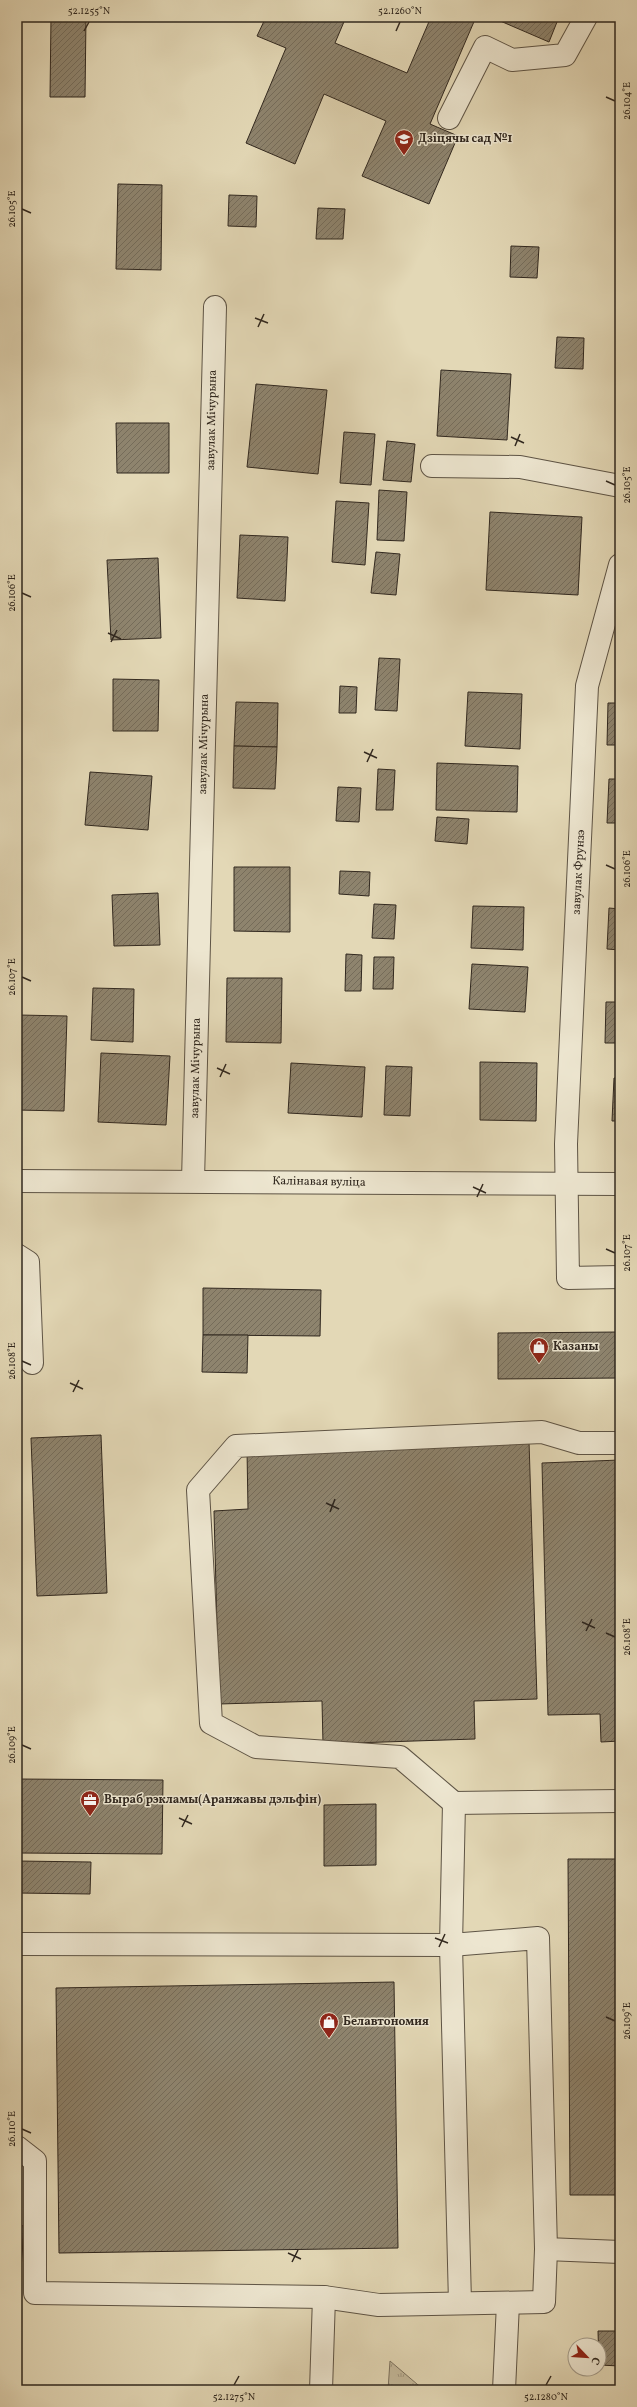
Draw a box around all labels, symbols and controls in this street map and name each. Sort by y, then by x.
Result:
text: 52.1255°N [68,4,111,18]
text: 52.1260°N [378,4,422,18]
text: 26.104°E [620,82,634,120]
school or university icon: Дзіцячы сад №1 [393,128,415,156]
place label: Дзіцячы сад №1 [418,131,513,147]
text: 26.105°E [5,190,19,228]
street label: завулак Мічурына [203,370,221,470]
text: 26.105°E [620,466,634,504]
text: 26.106°E [5,574,19,612]
street label: завулак Мічурына [195,694,213,794]
street label: завулак Фрунзэ [569,829,589,915]
text: 26.106°E [620,850,634,888]
text: 26.107°E [5,958,19,996]
street label: завулак Мічурына [187,1018,205,1118]
street label: Калінавая вуліца [272,1173,366,1191]
text: 26.107°E [620,1234,634,1272]
shop icon: Казаны [528,1336,550,1364]
place label: Казаны [553,1339,599,1355]
text: 26.108°E [5,1342,19,1380]
text: 26.108°E [620,1618,634,1656]
text: 26.109°E [5,1726,19,1764]
office icon: Выраб рэкламы(Аранжавы дэльфін) [79,1789,101,1817]
place label: Выраб рэкламы(Аранжавы дэльфін) [104,1792,321,1808]
text: 26.109°E [620,2002,634,2040]
shop icon: Белавтономия [318,2011,340,2039]
place label: Белавтономия [343,2014,429,2030]
text: 26.110°E [5,2111,19,2147]
north arrow [567,2337,607,2377]
text: С [586,2354,603,2367]
text: 52.1275°N [213,2390,256,2404]
text: 52.1280°N [524,2390,568,2404]

